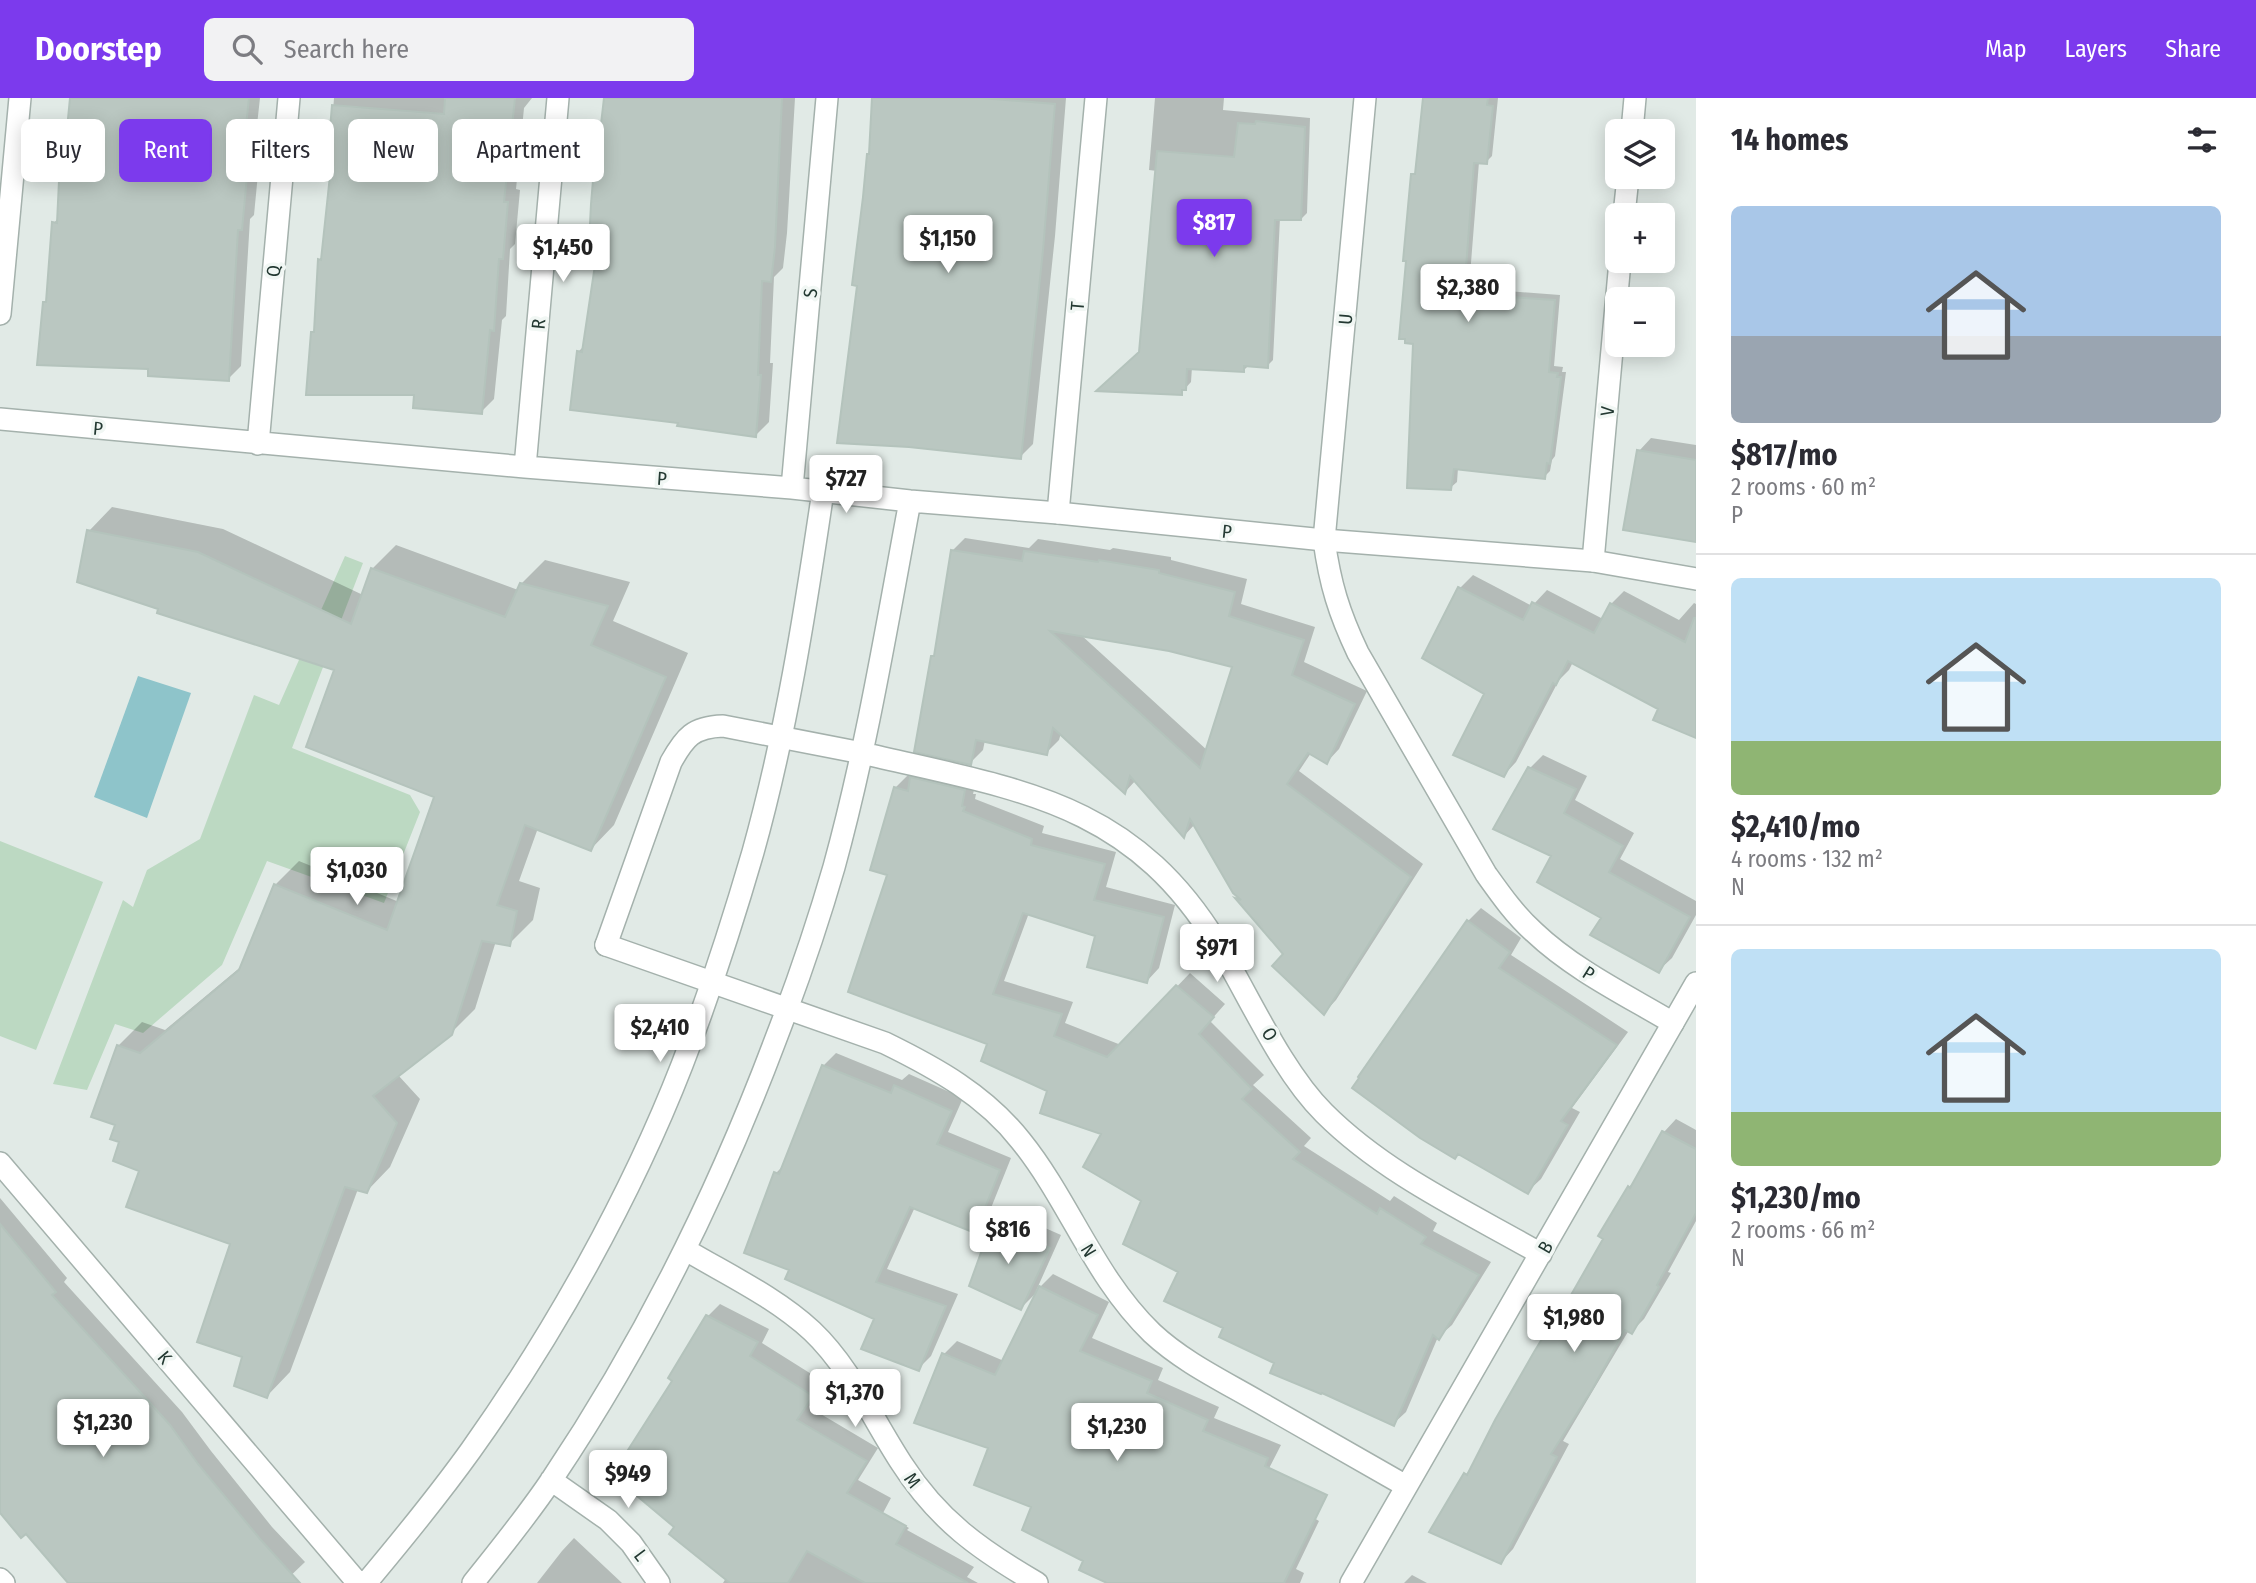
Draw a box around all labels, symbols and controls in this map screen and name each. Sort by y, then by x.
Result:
search box [204,18,694,81]
text: Doorstep [35,29,162,69]
icon: search [228,30,266,68]
text: Search here [284,34,409,65]
text: Map [1985,35,2027,63]
text: Layers [2065,35,2127,63]
text: Share [2165,35,2221,63]
chip: Buy [21,119,105,182]
chip: Rent [119,119,212,182]
chip: Filters [226,119,334,182]
chip: New [348,119,438,182]
chip: Apartment [452,119,604,182]
map controls [1605,119,1675,357]
button: layers [1605,119,1675,189]
icon: filters [2183,121,2221,159]
text: 14 homes [1731,122,1848,158]
pin: $817 [1173,200,1255,259]
button: + [1605,203,1675,273]
text: $817 [1193,208,1235,236]
pin: $1,150 [891,216,1005,275]
text: $1,150 [920,224,976,252]
pin: $1,450 [506,225,620,284]
text: $1,450 [533,233,593,261]
icon: home [1913,252,2039,378]
street label: Q [262,264,285,278]
pin: $2,380 [1411,264,1525,324]
text: $2,380 [1436,273,1500,301]
street label: S [799,287,822,299]
button: − [1605,287,1675,357]
street label: T [1066,300,1089,311]
street label: U [1334,312,1357,326]
street label: R [527,318,550,330]
street label: V [1596,405,1619,417]
street label: P [92,417,104,440]
text: $817/mo [1731,437,1837,473]
pin: $727 [805,456,887,515]
text: $727 [825,464,867,492]
street label: P [656,467,668,490]
text: 2 rooms · 60 m² [1731,473,1876,501]
text: P [1731,501,1743,529]
street label: P [1221,520,1233,543]
icon: home [1913,624,2039,750]
text: $2,410/mo [1731,809,1860,845]
text: 4 rooms · 132 m² [1731,845,1883,873]
pin: $1,030 [300,848,414,907]
text: $1,030 [327,856,388,884]
text: N [1731,873,1745,901]
pin: $971 [1176,924,1258,984]
text: $971 [1196,933,1238,961]
street label: P [1578,961,1599,986]
icon: home [1913,995,2039,1121]
pin: $2,410 [603,1004,717,1064]
text: $2,410 [630,1013,690,1041]
street label: O [1257,1023,1283,1045]
text: $1,230/mo [1731,1180,1861,1216]
pin: $816 [967,1206,1049,1266]
text: $816 [986,1215,1030,1243]
text: 2 rooms · 66 m² [1731,1216,1875,1244]
street label: B [1533,1237,1558,1258]
street label: N [1076,1239,1101,1261]
text: N [1731,1244,1745,1272]
pin: $1,980 [1517,1294,1631,1354]
text: $1,980 [1543,1303,1605,1331]
street label: K [153,1346,177,1369]
pin: $1,370 [798,1370,912,1429]
text: $1,370 [826,1378,884,1406]
pin: $1,230 [46,1400,160,1459]
pin: $1,230 [1060,1404,1174,1463]
text: $1,230 [73,1408,133,1436]
text: $1,230 [1087,1412,1147,1440]
pin: $949 [587,1450,669,1510]
text: $949 [605,1459,651,1487]
street label: M [899,1468,926,1493]
street label: L [629,1545,653,1566]

